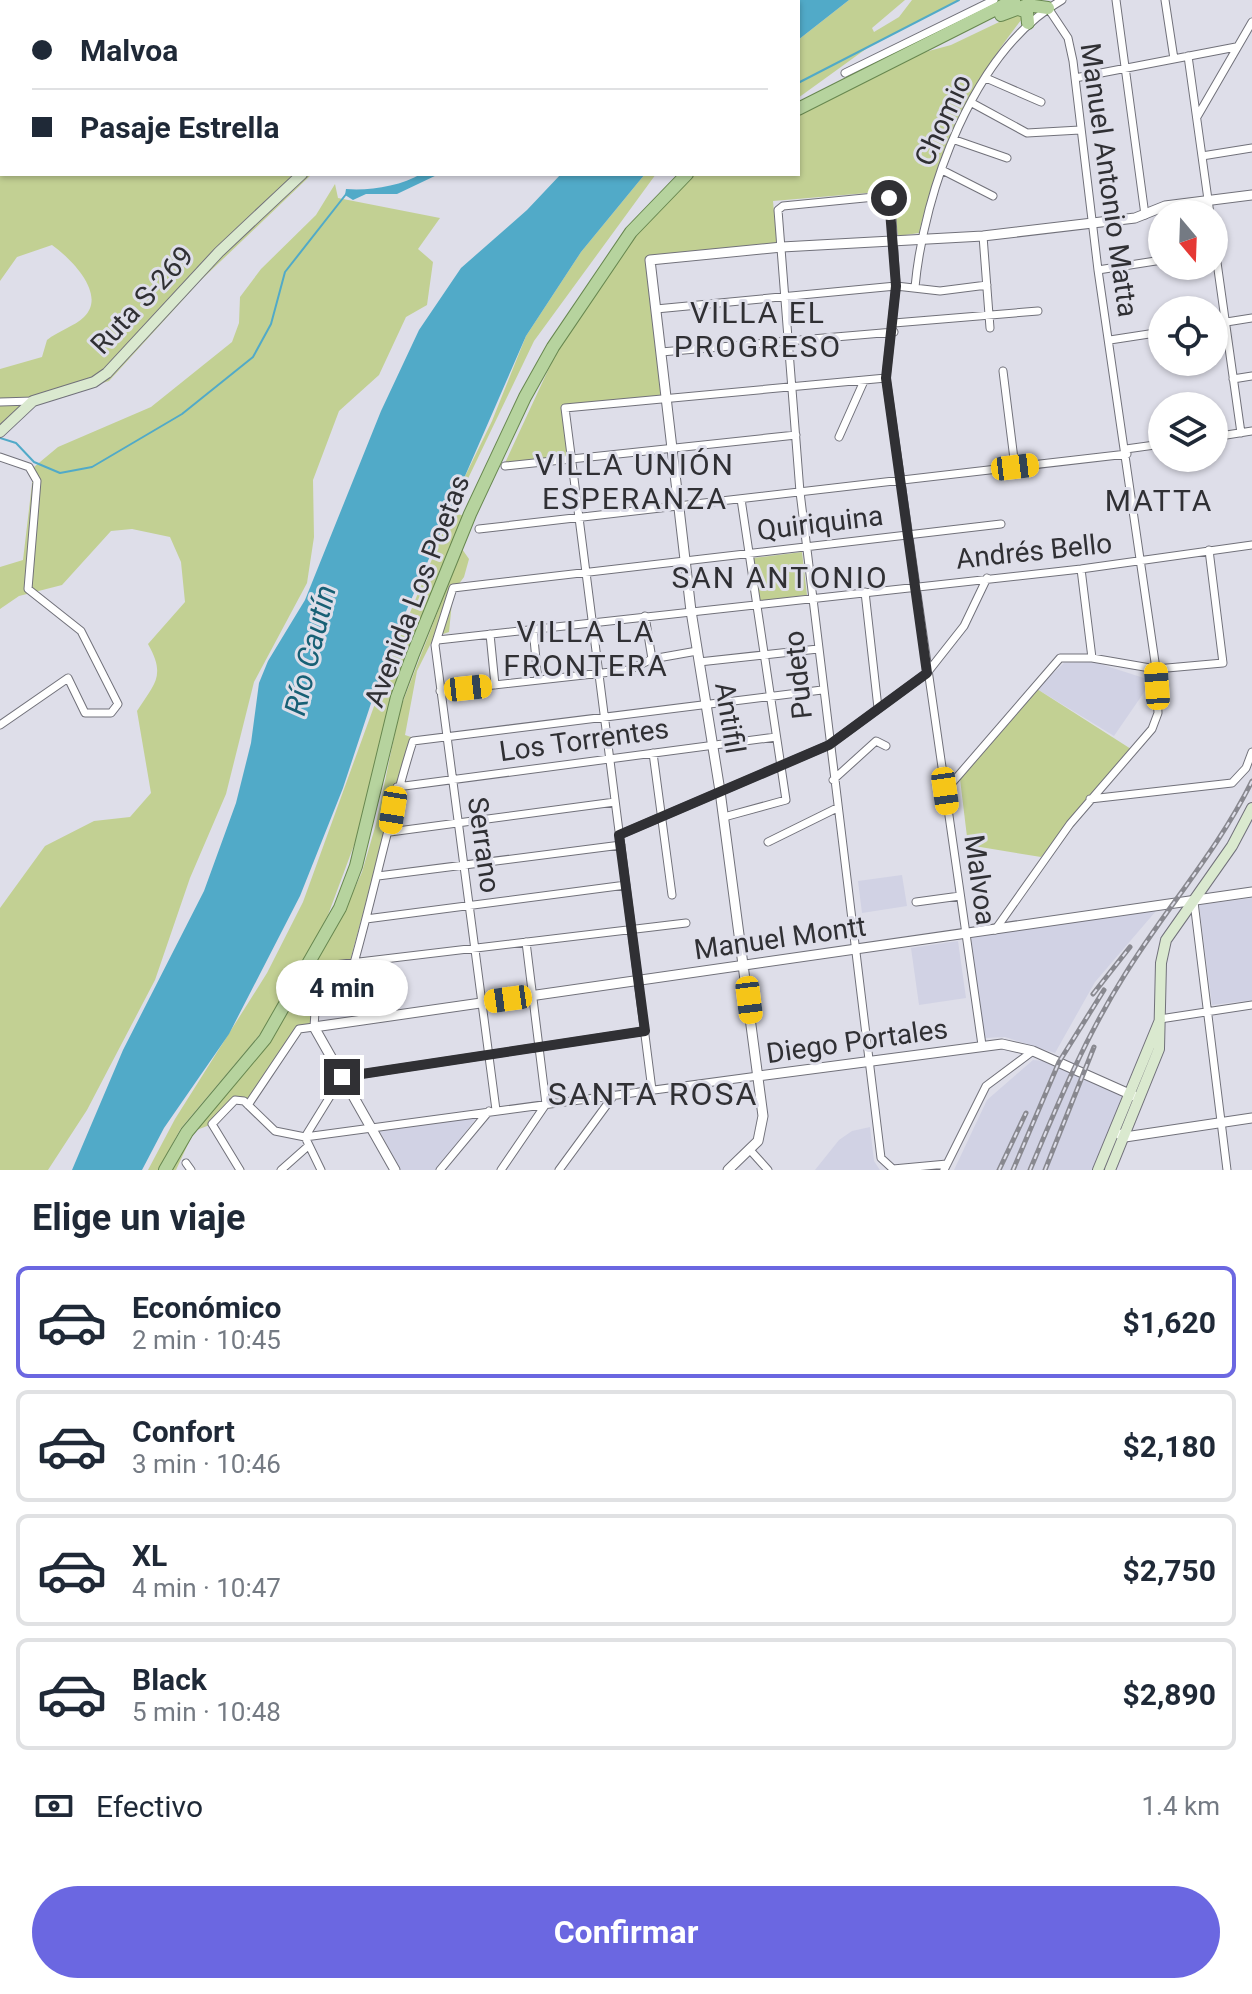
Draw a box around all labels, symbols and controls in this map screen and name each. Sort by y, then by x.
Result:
text: Malvoa [80,33,178,68]
street label: Manuel Antonio Matta [1073,41,1145,319]
street label: Chomio [908,69,978,171]
text: Pasaje Estrella [80,110,279,145]
route start [871,180,907,216]
north arrow [1148,200,1228,280]
map controls [1148,200,1228,472]
street label: Ruta S-269 [84,239,200,361]
district label: VILLA EL PROGRESO [674,295,842,364]
button: locate [1148,296,1228,376]
button: layers [1148,392,1228,472]
district label: VILLA UNIÓN ESPERANZA [535,447,735,516]
car [990,452,1040,482]
street label: Avenida Los Poetas [358,470,476,712]
district label: MATTA [1105,483,1213,518]
street label: Quiriquina [755,499,885,547]
street label: Andrés Bello [954,526,1114,576]
district label: SAN ANTONIO [671,560,889,595]
water label: Río Cautín [277,581,343,719]
district label: VILLA LA FRONTERA [503,614,669,683]
street label: Pudeto [777,629,819,721]
car [1143,661,1171,711]
car [443,674,493,702]
street label: Antifil [708,680,752,756]
street label: Los Torrentes [497,712,671,768]
car [930,766,960,816]
car [377,784,409,836]
street label: Serrano [461,795,507,895]
street label: Malvoa [957,833,1003,927]
street label: Manuel Montt [692,910,868,966]
callout: 4 min [276,961,408,1017]
text: 4 min [309,973,375,1003]
car [734,975,764,1025]
car [483,984,533,1014]
street label: Diego Portales [764,1012,950,1070]
route end [324,1059,360,1095]
district label: SANTA ROSA [548,1075,758,1113]
text: Elige un viaje [32,1197,245,1239]
icon: car [36,1286,108,1358]
text: Económico [132,1290,281,1325]
text: $1,620 [1123,1305,1216,1340]
text: 2 min · 10:45 [132,1325,281,1355]
icon: car [36,1410,108,1482]
text: Confort [132,1414,235,1449]
text: $2,180 [1123,1429,1216,1464]
text: 3 min · 10:46 [132,1449,281,1479]
icon: car [36,1534,108,1606]
text: XL [132,1538,167,1573]
text: $2,750 [1123,1553,1216,1588]
text: 4 min · 10:47 [132,1573,281,1603]
icon: car [36,1658,108,1730]
text: Black [132,1662,207,1697]
text: $2,890 [1123,1677,1216,1712]
text: 5 min · 10:48 [132,1697,281,1727]
icon: cash [32,1784,76,1828]
text: Efectivo [96,1789,203,1824]
text: 1.4 km [1141,1791,1220,1821]
button: Confirmar [32,1886,1220,1978]

